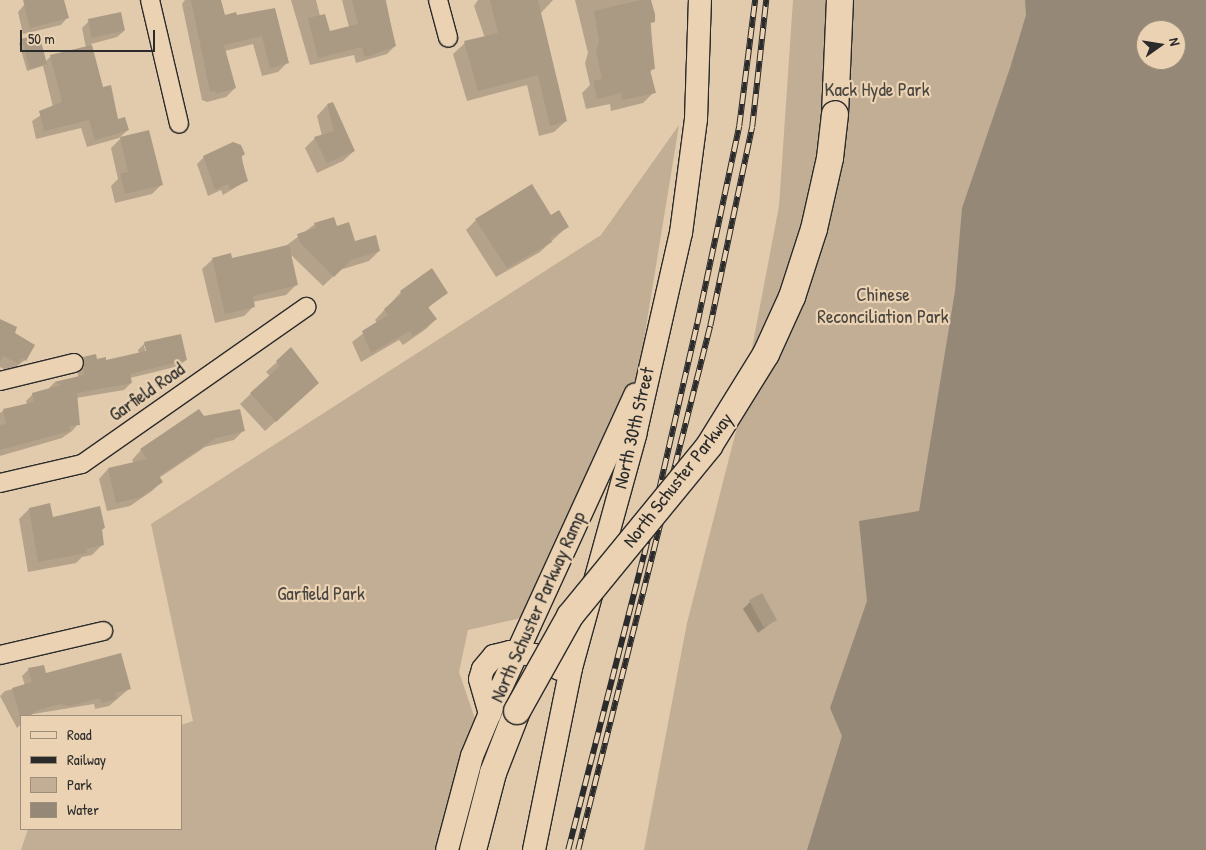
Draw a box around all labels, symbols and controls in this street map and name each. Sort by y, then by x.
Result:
scale bar [22,20,158,52]
north arrow [1136,20,1186,70]
text: 50 m [28,28,55,49]
text: N [1165,36,1185,47]
park label: Kack Hyde Park [824,79,930,101]
park label: Chinese Reconciliation Park [817,284,949,328]
street label: Garfield Road [105,358,189,426]
street label: North 30th Street [609,365,659,491]
street label: North Schuster Parkway [618,408,738,552]
street label: North Schuster Parkway Ramp [486,508,590,706]
park label: Garfield Park [277,583,365,605]
legend [20,715,182,830]
text: Road [67,724,92,745]
text: Railway [67,749,106,770]
text: Park [67,774,92,795]
text: Water [67,799,99,820]

